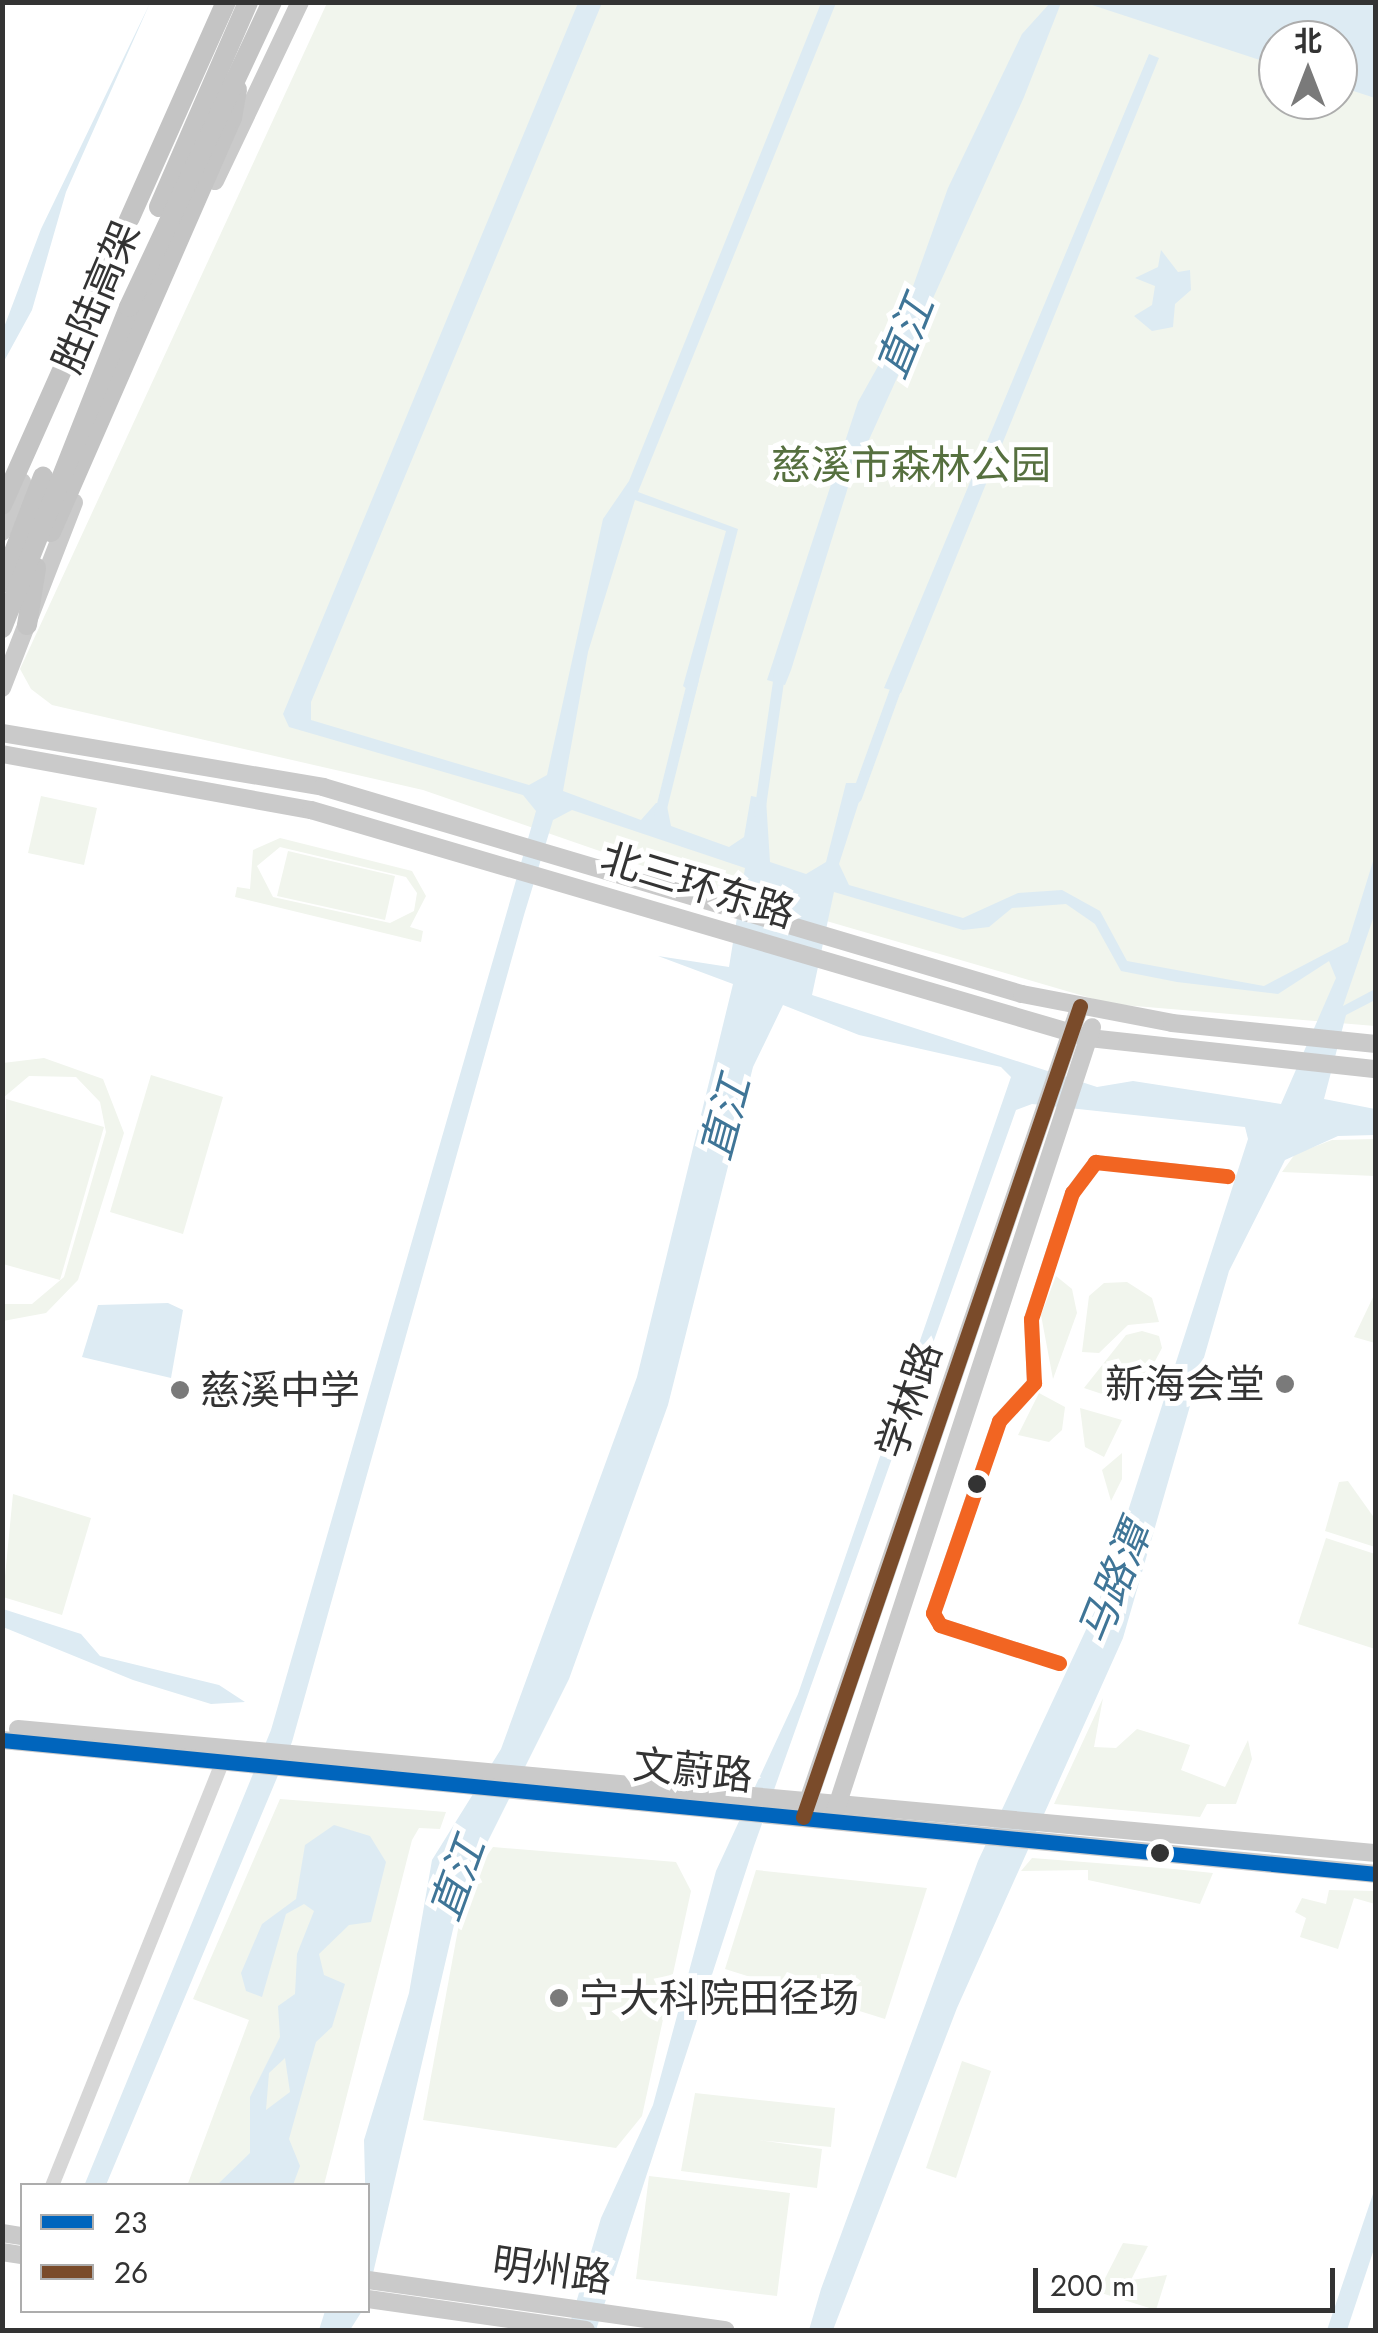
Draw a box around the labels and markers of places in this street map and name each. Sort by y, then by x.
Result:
place label: 新海会堂 [1105,1360,1265,1408]
place label: 慈溪中学 [200,1366,360,1414]
marker: 新海会堂 [1274,1373,1296,1395]
marker: 慈溪中学 [169,1379,191,1401]
unlabelled marker [967,1474,987,1494]
unlabelled marker [1150,1843,1170,1863]
place label: 宁大科院田径场 [579,1974,859,2022]
marker: 宁大科院田径场 [548,1987,570,2009]

